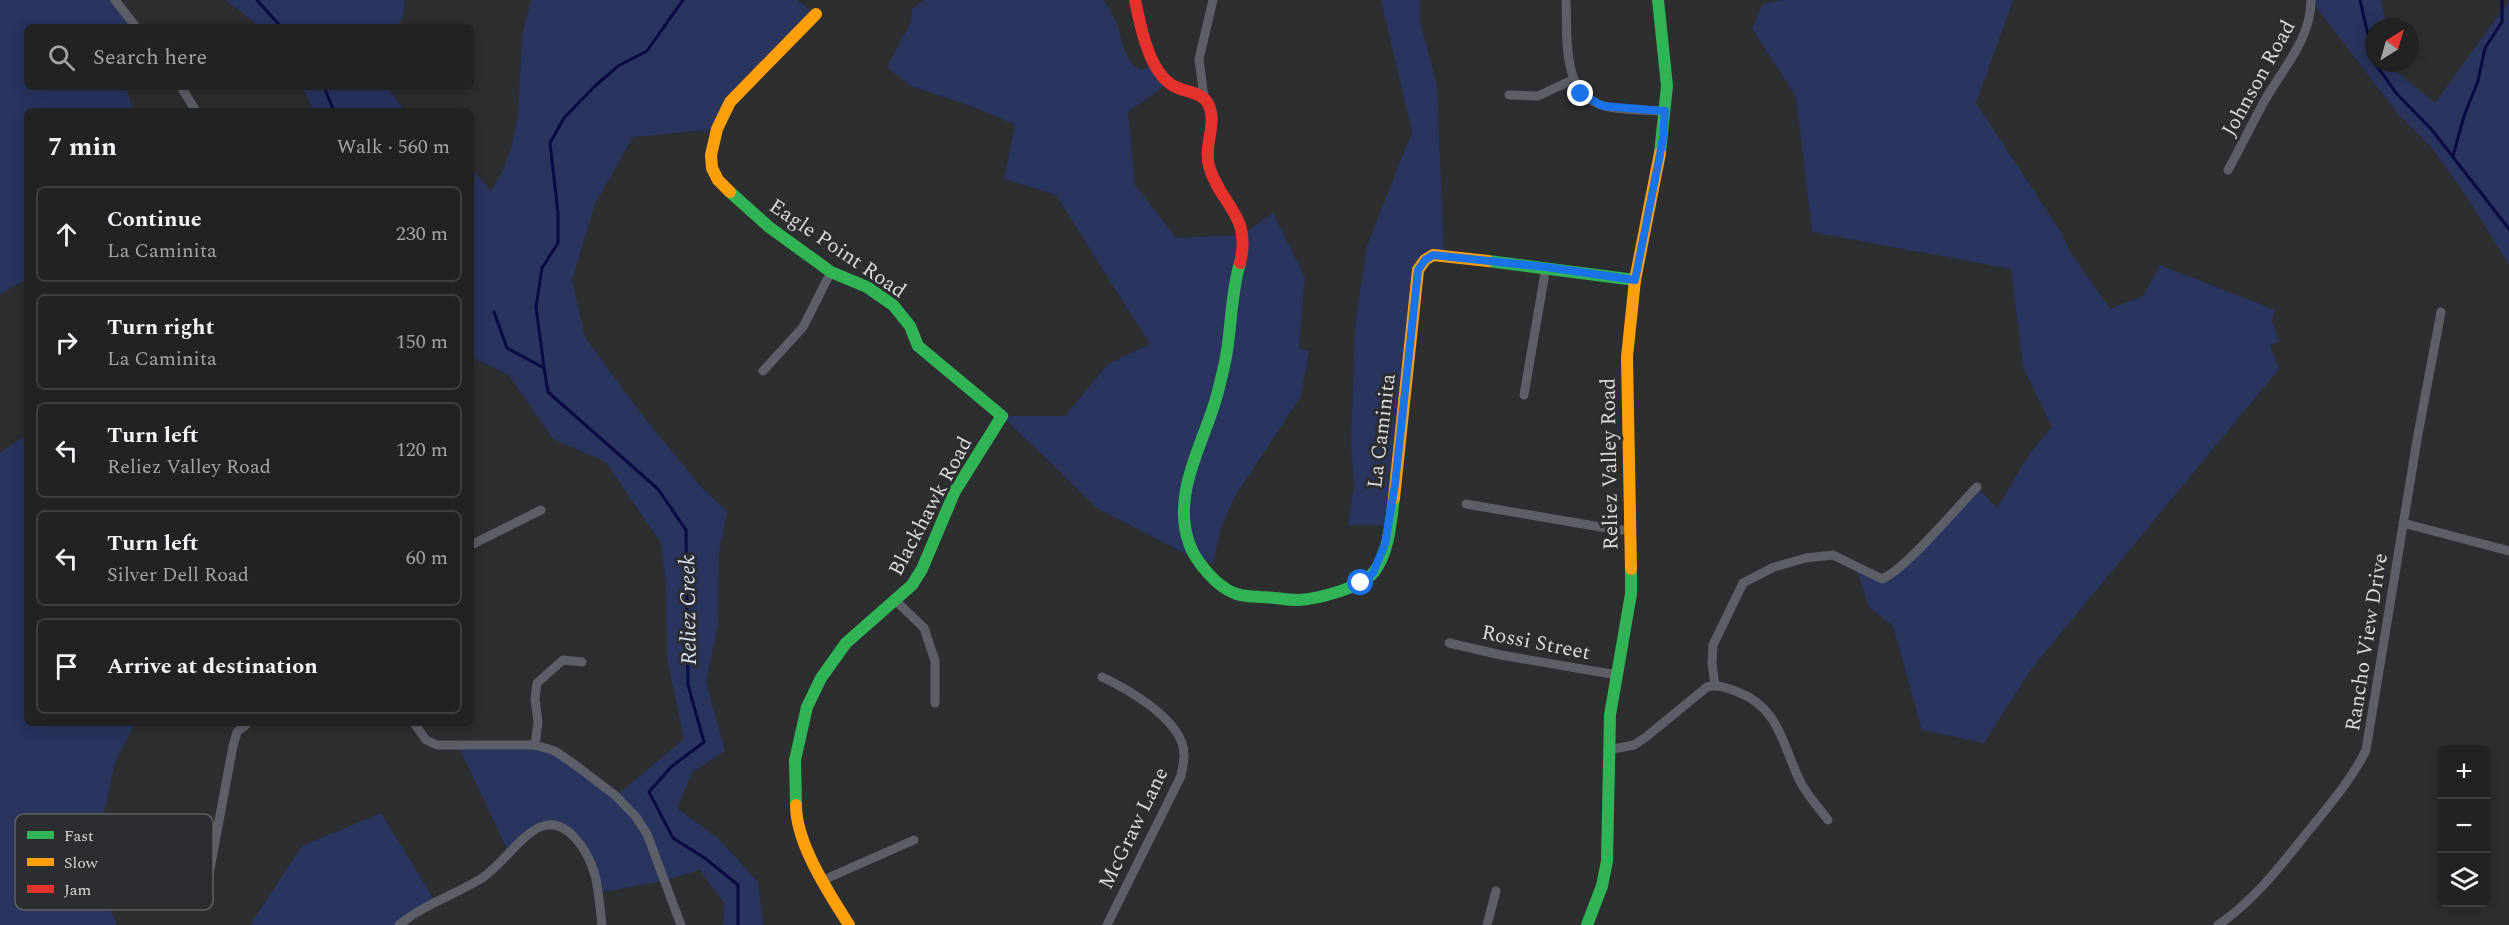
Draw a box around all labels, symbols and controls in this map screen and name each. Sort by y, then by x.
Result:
street label: Johnson Road [2214,14,2304,143]
north arrow [2365,18,2419,72]
search box [24,24,474,90]
icon: search [45,41,78,74]
text: Search here [93,41,207,74]
route end [1567,80,1593,106]
text: 7 min [48,127,117,167]
text: Walk · 560 m [337,132,450,162]
street label: Eagle Point Road [762,191,913,307]
text: Continue [107,203,202,236]
icon: ahead [50,218,83,251]
text: 230 m [396,219,448,249]
text: La Caminita [107,236,217,266]
text: Turn right [107,311,214,344]
icon: right [50,326,83,359]
text: 150 m [396,327,448,357]
text: La Caminita [107,344,217,374]
street label: La Caminita [1359,371,1405,490]
street label: Reliez Valley Road [1592,378,1627,550]
text: Turn left [107,419,199,452]
street label: Blackhawk Road [881,431,981,582]
icon: left [50,434,83,467]
text: 120 m [396,435,448,465]
text: Reliez Valley Road [107,452,271,482]
text: Turn left [107,527,199,560]
icon: left [50,542,83,575]
text: 60 m [406,543,448,573]
street label: Rancho View Drive [2337,551,2397,734]
water label: Reliez Creek [671,554,706,666]
text: Silver Dell Road [107,560,249,590]
route start [1347,569,1373,595]
street label: Rossi Street [1479,617,1593,669]
icon: arrive [50,650,83,683]
text: Arrive at destination [107,650,318,683]
map controls [2437,745,2491,907]
button: + [2437,745,2491,799]
street label: McGraw Lane [1091,762,1177,895]
button: − [2437,799,2491,853]
legend [15,814,213,910]
text: Fast [64,824,94,848]
text: Slow [64,851,99,875]
button: layers [2437,853,2491,907]
text: Jam [64,878,92,902]

